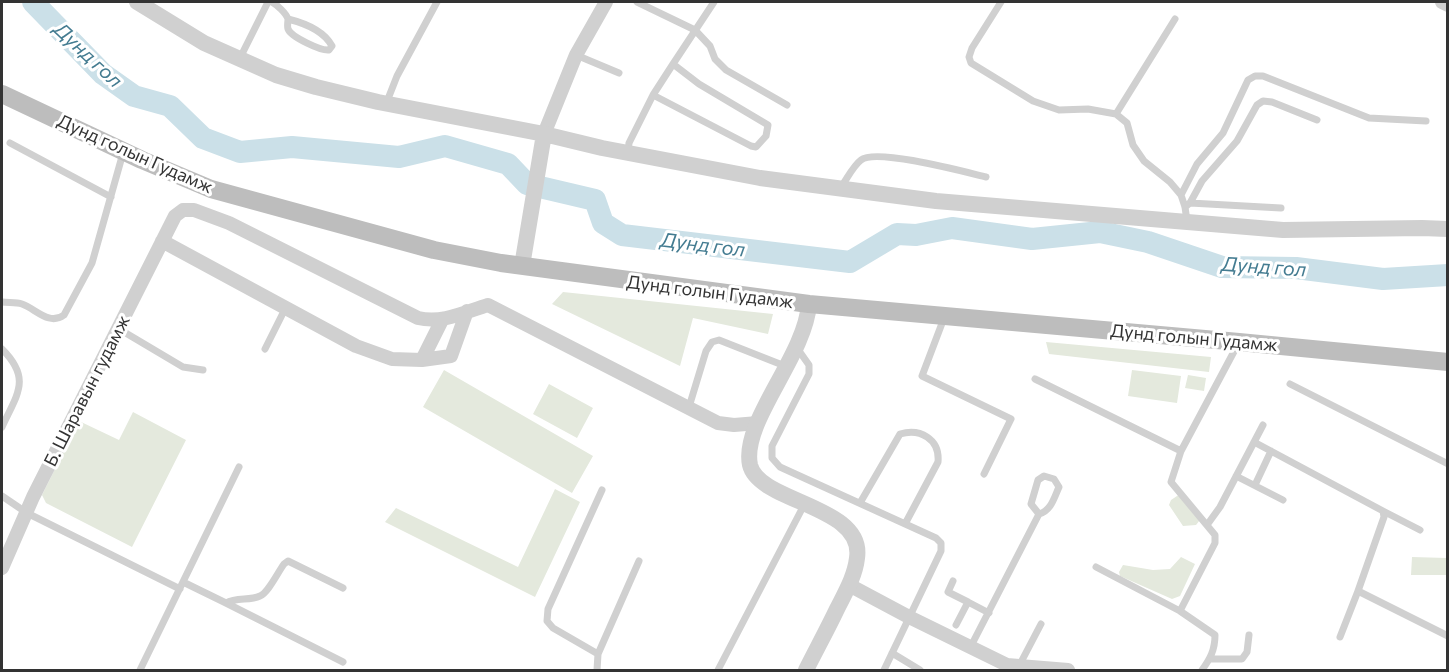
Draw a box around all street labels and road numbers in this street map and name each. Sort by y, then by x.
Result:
street label: Дунд голын Гудамж [54,110,216,198]
street label: Дунд голын Гудамж [625,271,795,313]
street label: Б. Шаравын гудамж [40,312,134,470]
street label: Дунд голын Гудамж [1109,320,1279,356]

